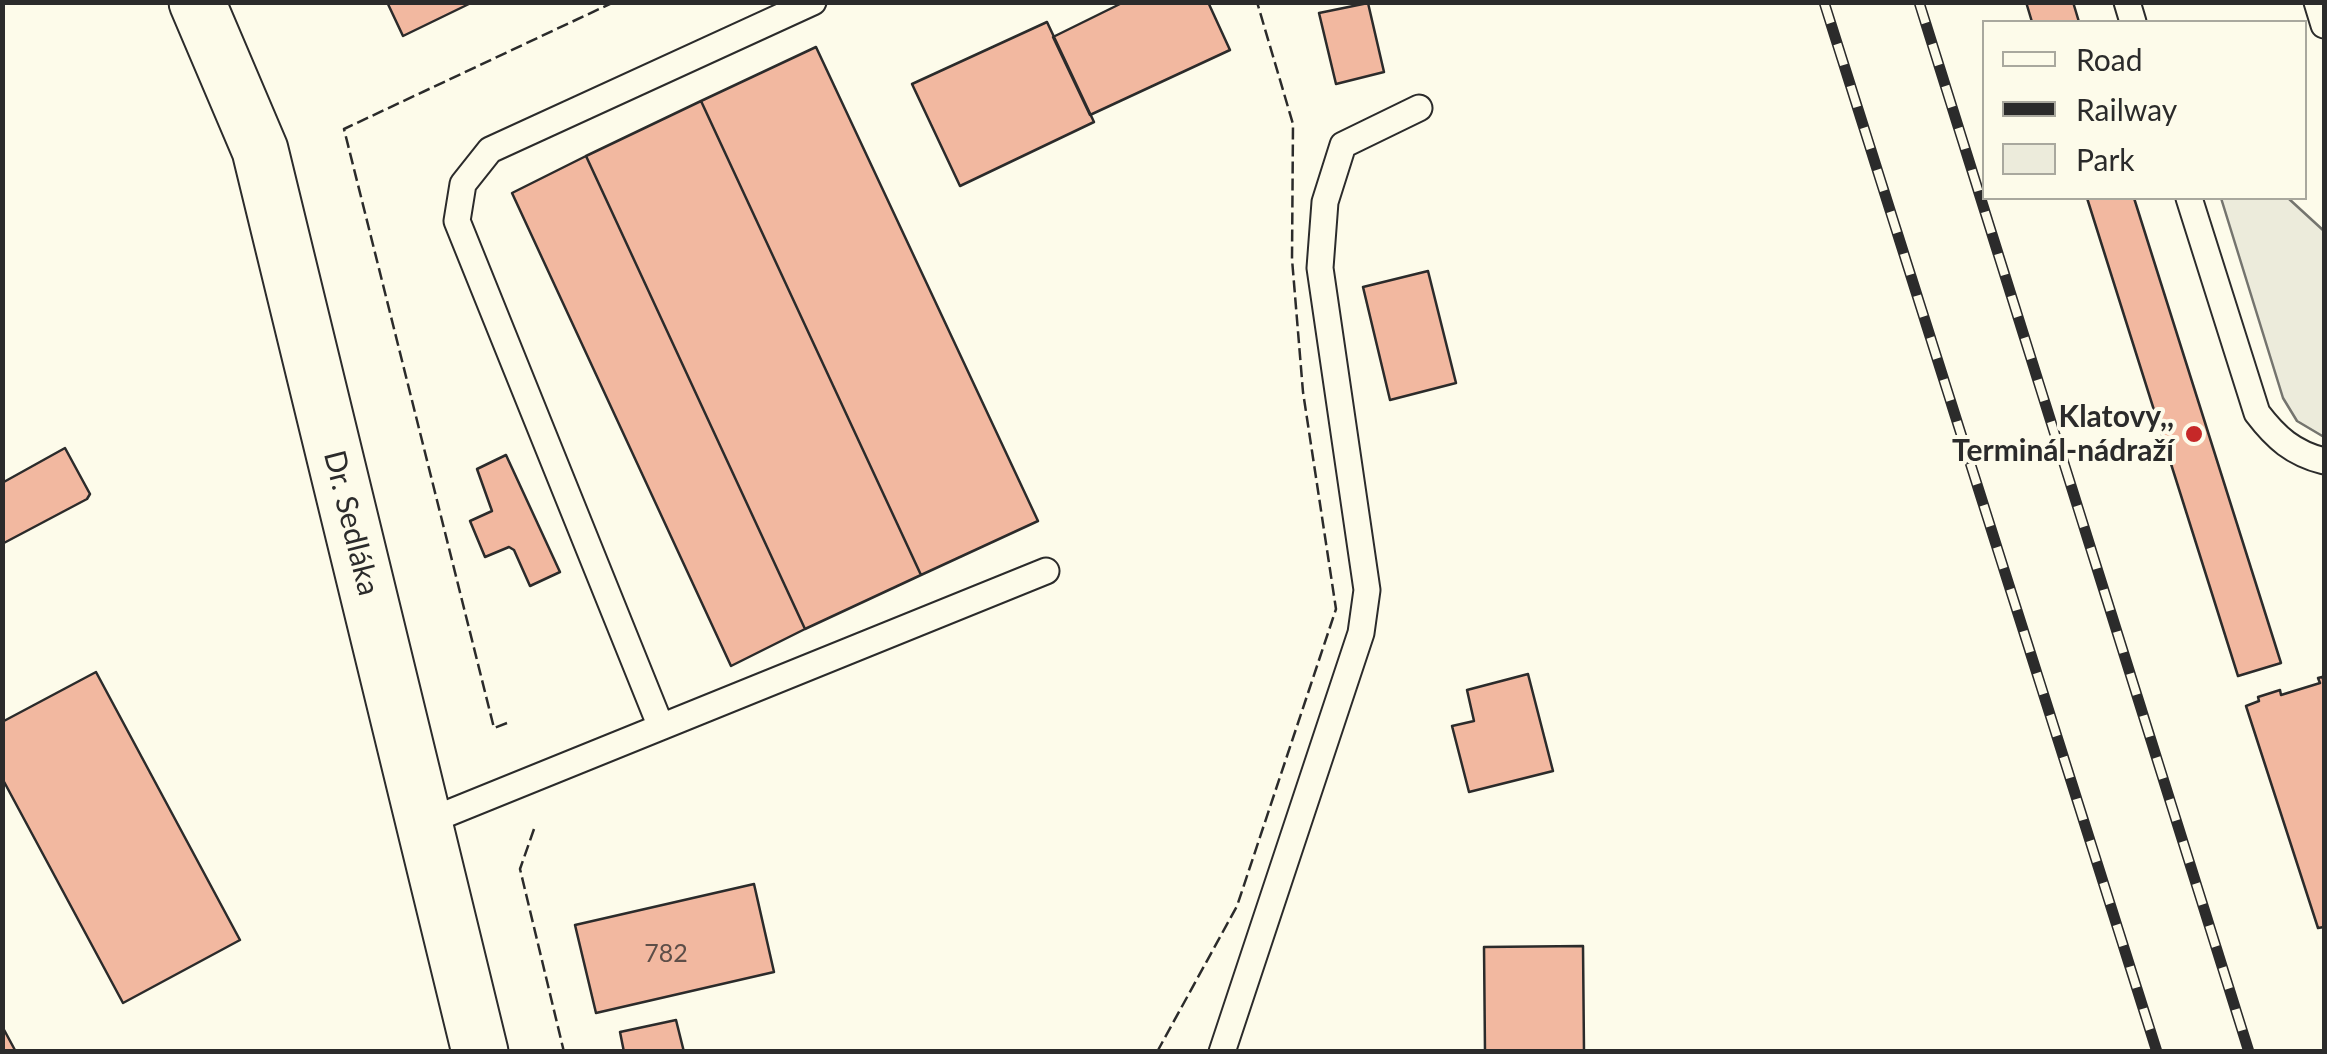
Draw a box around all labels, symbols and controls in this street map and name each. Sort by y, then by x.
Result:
legend [1982,20,2307,200]
text: Road [2076,41,2143,77]
text: Railway [2076,91,2177,127]
text: Park [2076,141,2135,177]
place label: Klatovy,, Terminál-nádraží [1952,399,2174,470]
marker: Klatovy,, Terminál-nádraží [2183,423,2205,445]
street label: Dr. Sedláka [316,447,386,599]
house number: 782 [644,939,688,969]

